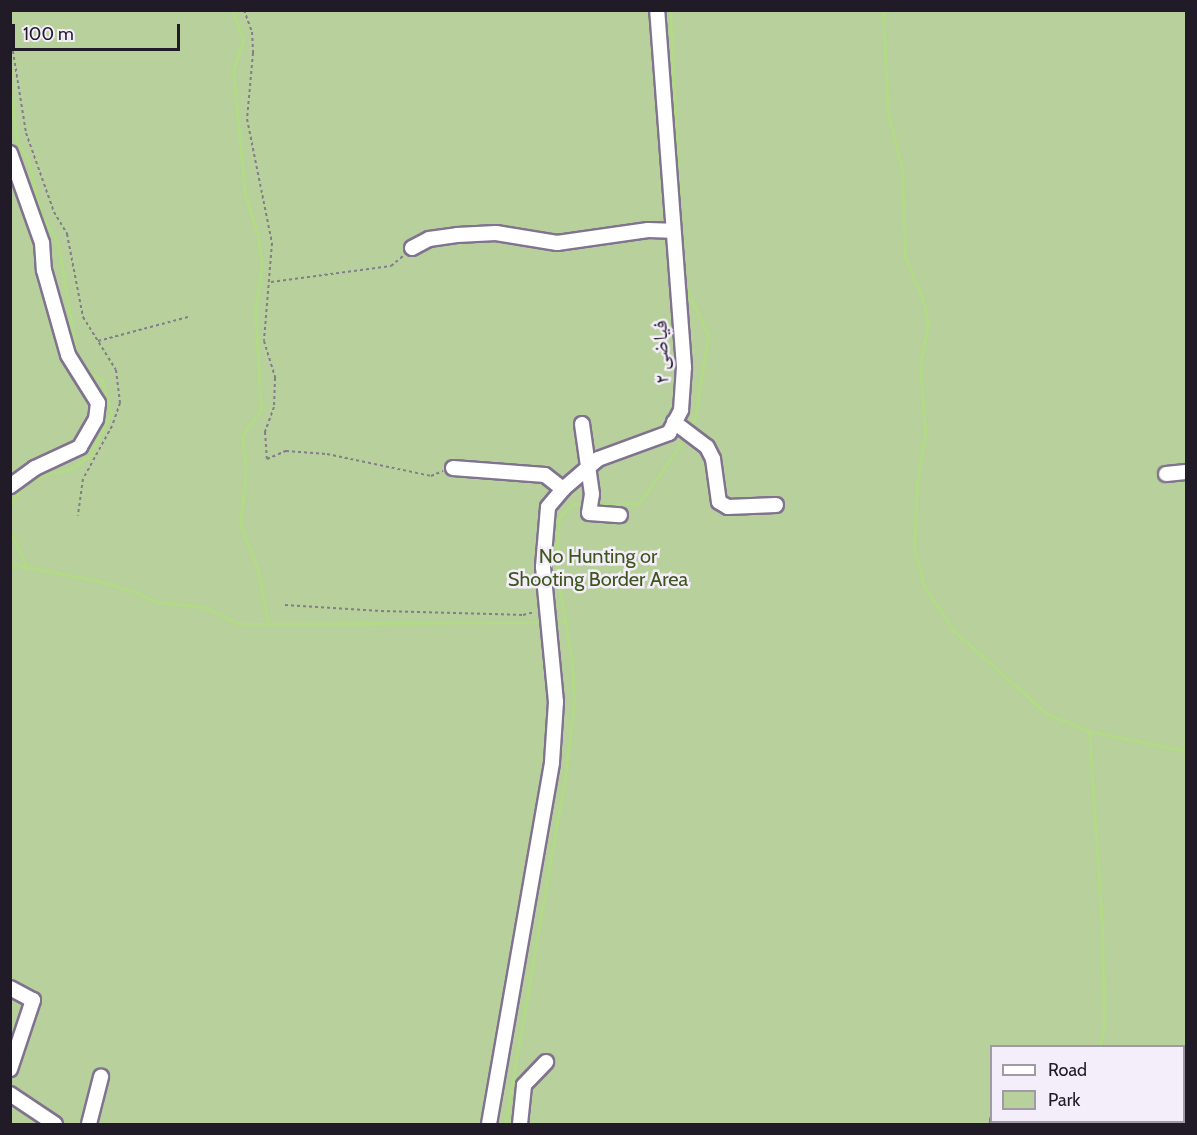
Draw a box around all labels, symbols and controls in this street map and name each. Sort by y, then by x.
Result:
scale bar [15,12,183,50]
text: 100 m [23,23,74,45]
street label: فیاضی ۲ [648,320,674,384]
park label: No Hunting or Shooting Border Area [508,544,688,591]
legend [990,1045,1185,1123]
text: Road [1048,1059,1087,1081]
text: Park [1048,1089,1080,1111]

